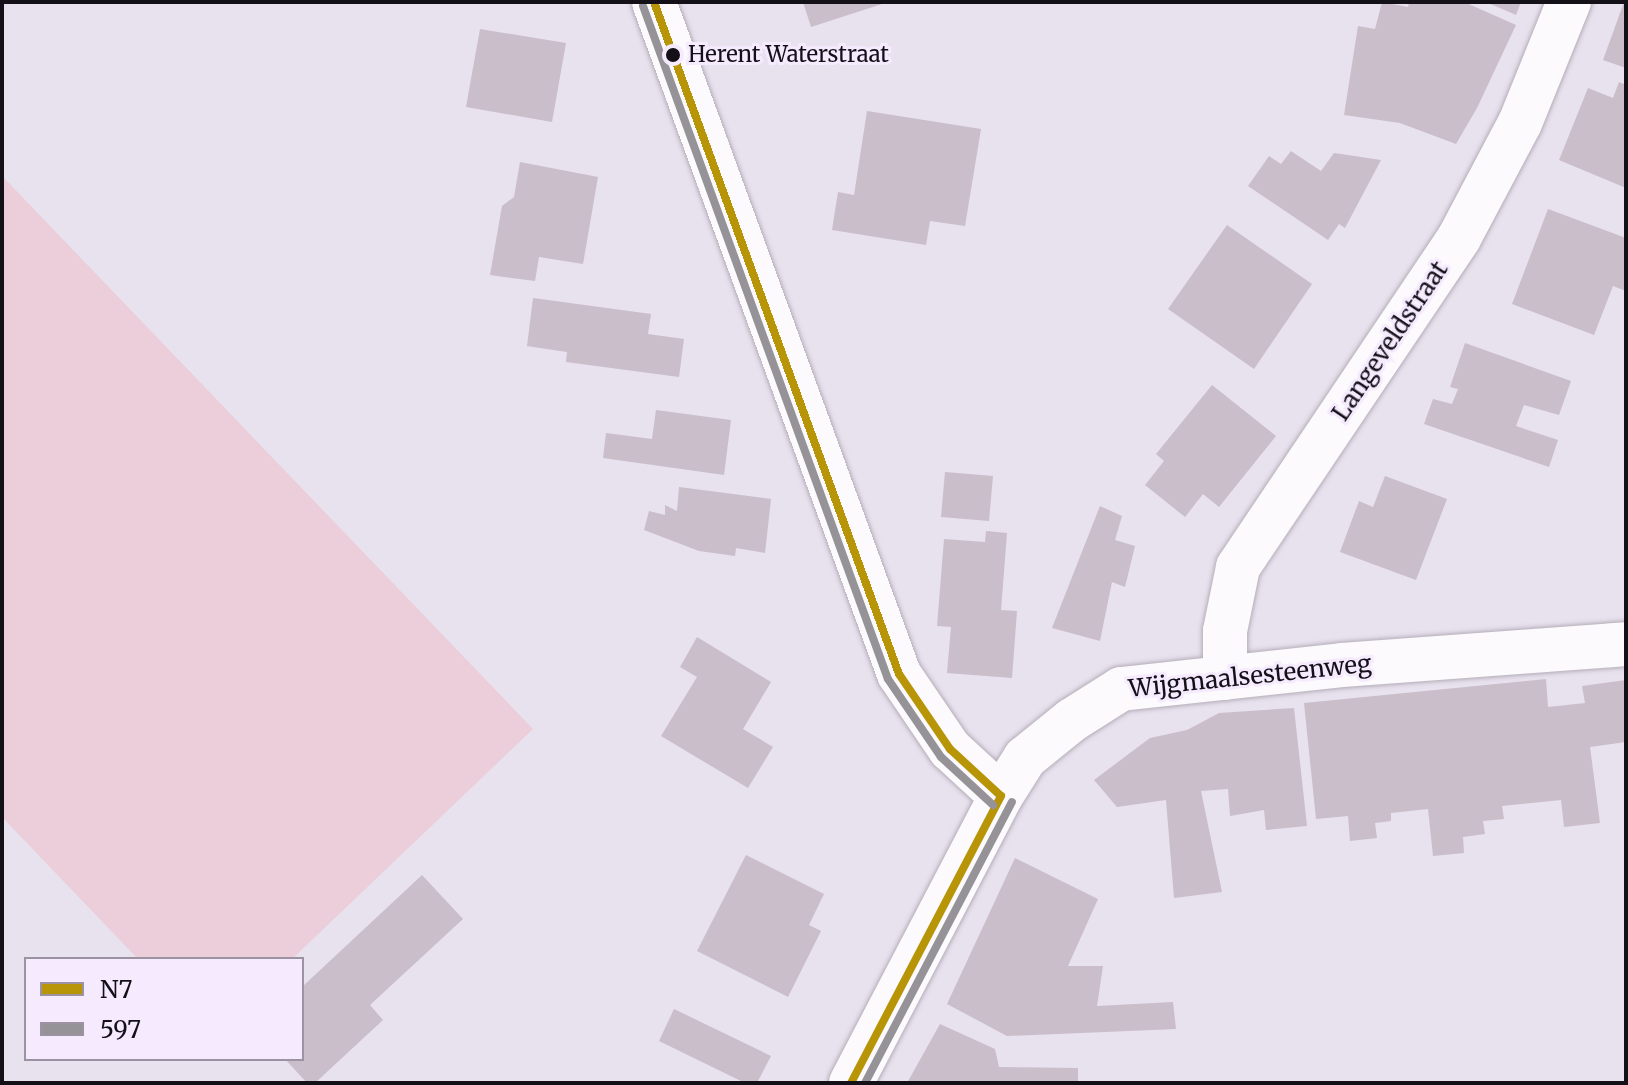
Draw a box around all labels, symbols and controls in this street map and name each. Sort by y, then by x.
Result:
place label: Herent Waterstraat [688,42,889,68]
marker: Herent Waterstraat [665,47,681,63]
street label: Langeveldstraat [1326,256,1454,426]
street label: Wijgmaalsesteenweg [1127,649,1373,703]
legend [24,957,304,1061]
text: N7 [100,974,132,1005]
text: 597 [100,1014,141,1045]

